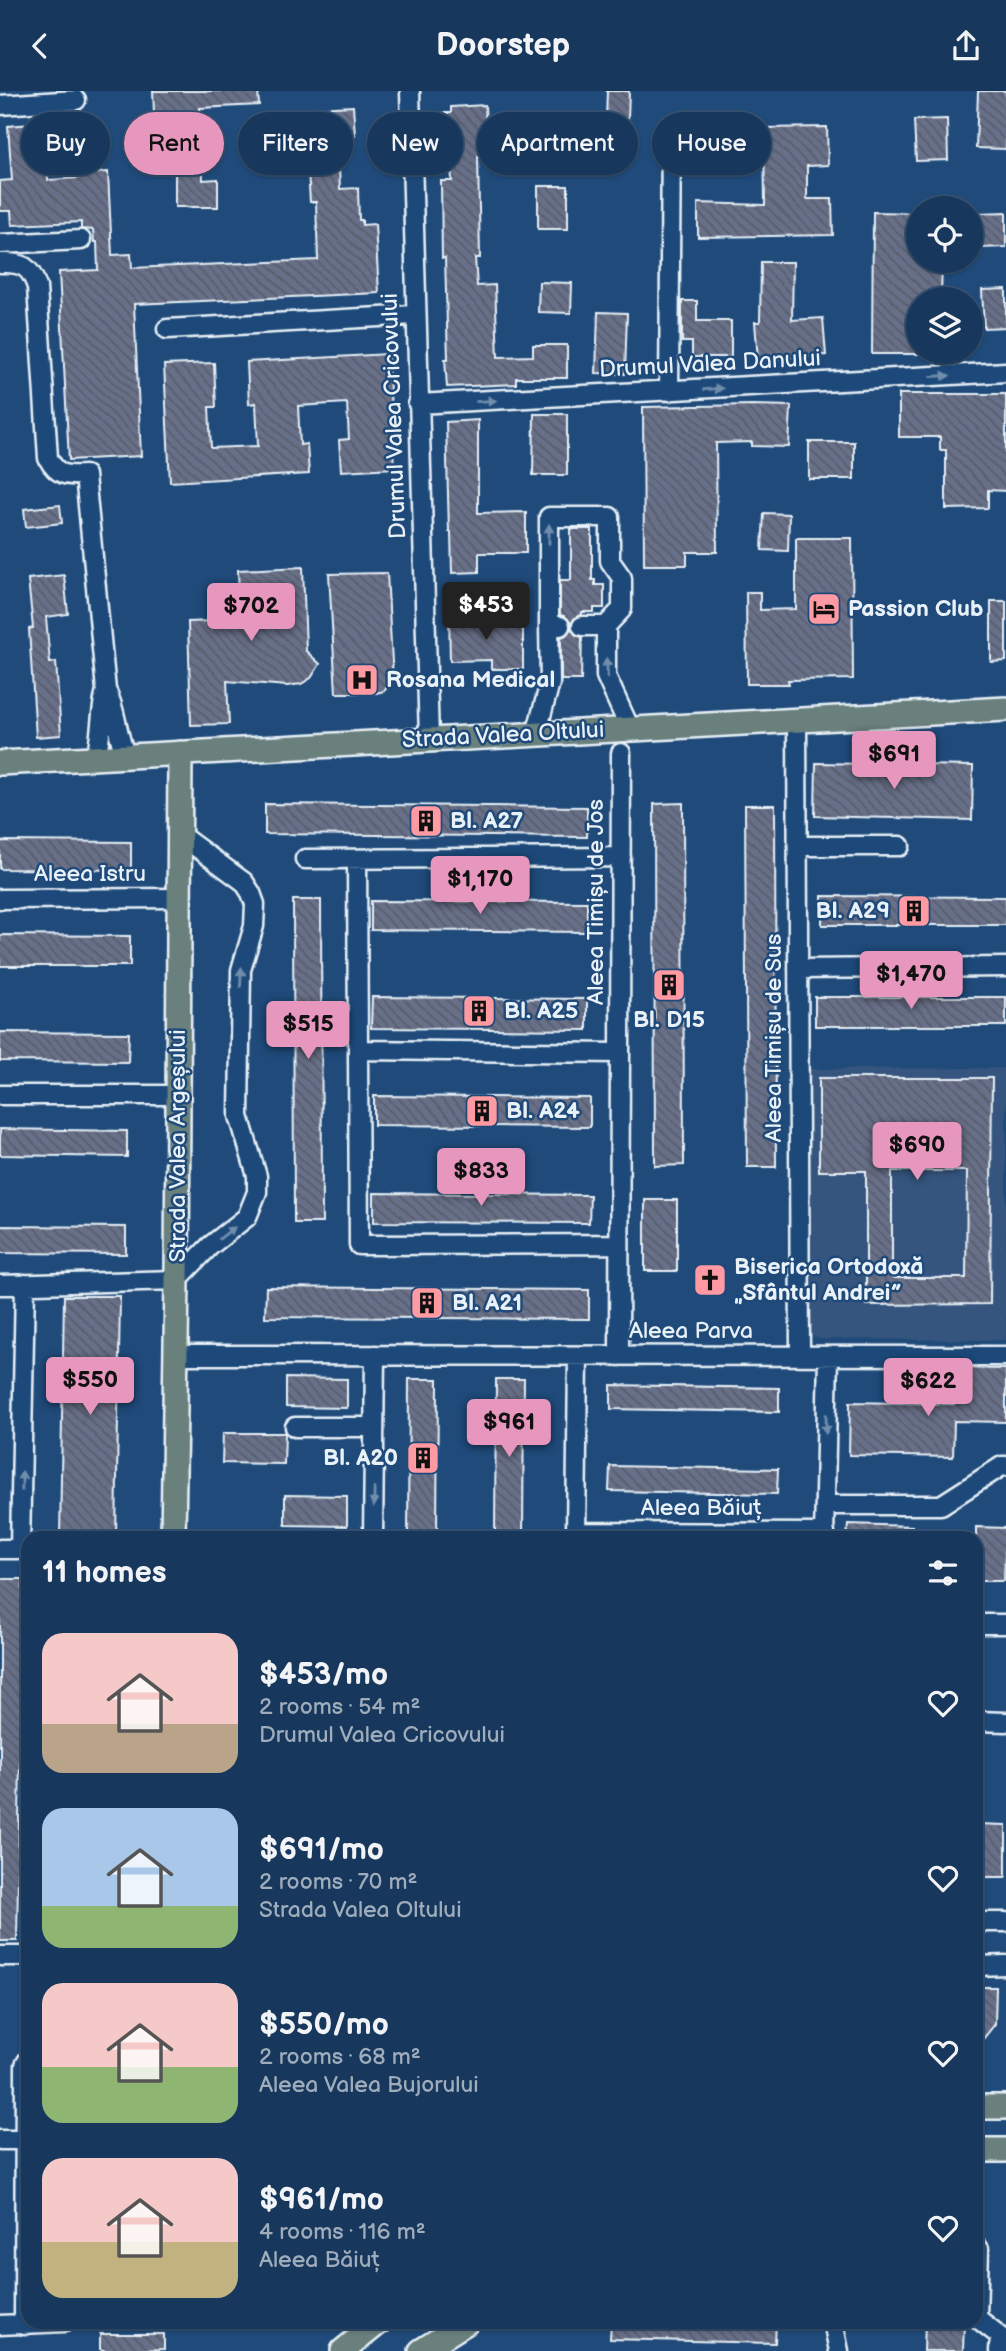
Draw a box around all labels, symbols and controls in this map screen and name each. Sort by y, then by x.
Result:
text: Doorstep [436,26,570,65]
icon: back [21,27,59,65]
icon: share [947,27,985,65]
chip: Buy [21,112,110,175]
chip: Rent [124,112,224,175]
chip: Filters [238,112,353,175]
chip: New [367,112,463,175]
chip: Apartment [477,112,638,175]
chip: House [652,112,771,175]
map controls [906,196,983,364]
button: locate [906,196,983,273]
button: layers [906,287,983,364]
street label: Drumul Valea Cricovului [376,293,412,539]
street label: Drumul Valea Danului [598,344,822,384]
one-way arrow [929,370,951,381]
one-way arrow [702,383,724,394]
one-way arrow [475,395,497,406]
one-way arrow [543,522,555,544]
pin: $453 [445,582,527,642]
pin: $702 [210,583,292,643]
hotel icon: Passion Club [805,590,843,628]
text: $453 [458,591,514,619]
text: $702 [223,592,279,620]
place label: Passion Club [848,595,984,623]
one-way arrow [601,657,612,679]
hospital icon: Rosana Medical [343,661,381,699]
place label: Rosana Medical [386,666,555,694]
street label: Strada Valea Oltului [401,716,605,754]
pin: $691 [853,731,935,791]
text: $691 [868,740,920,768]
street label: Aleea Timișu de Jos [582,799,610,1005]
building icon: Bl. A27 [407,802,445,840]
place label: Bl. A27 [450,807,523,835]
pin: $1,170 [423,857,537,916]
street label: Aleea Istru [34,860,146,888]
text: $1,170 [447,865,513,893]
building icon: Bl. A29 [895,892,933,930]
place label: Bl. A29 [815,897,890,925]
street label: Aleea Timișu de Sus [760,934,788,1142]
pin: $1,470 [854,951,968,1011]
text: $1,470 [876,960,946,988]
one-way arrow [235,966,246,988]
building icon: Bl. D15 [650,966,688,1004]
building icon: Bl. A25 [460,992,498,1030]
place label: Bl. A25 [504,997,578,1025]
pin: $515 [267,1002,349,1061]
place label: Bl. D15 [633,1006,705,1034]
text: $515 [282,1010,334,1038]
street label: Strada Valea Argeșului [164,1029,192,1263]
building icon: Bl. A24 [463,1092,501,1130]
place label: Bl. A24 [506,1097,580,1125]
pin: $690 [876,1123,958,1182]
text: $690 [889,1131,945,1159]
pin: $833 [440,1149,522,1208]
text: $833 [453,1157,509,1185]
one-way arrow [218,1227,236,1241]
place label: Biserica Ortodoxă „Sfântul Andrei” [734,1253,923,1307]
church icon: Biserica Ortodoxă „Sfântul Andrei” [691,1261,729,1299]
building icon: Bl. A21 [408,1284,446,1322]
place label: Bl. A21 [452,1289,522,1317]
street label: Aleea Parva [629,1317,753,1345]
pin: $550 [49,1357,131,1417]
pin: $622 [887,1359,969,1418]
text: $550 [62,1366,118,1394]
text: $622 [900,1367,956,1395]
pin: $961 [468,1399,550,1459]
text: $961 [483,1408,535,1436]
one-way arrow [821,1413,832,1435]
building icon: Bl. A20 [404,1439,442,1477]
place label: Bl. A20 [323,1444,398,1472]
one-way arrow [16,1470,27,1492]
one-way arrow [368,1486,380,1508]
street label: Aleea Băiuț [641,1494,762,1522]
icon: filters [924,1554,962,1592]
text: 11 homes [42,1555,166,1591]
text: $453/mo [259,1657,388,1693]
icon: home [98,1661,182,1745]
icon: heart [924,1684,962,1722]
text: 2 rooms · 54 m² [259,1693,421,1721]
text: Drumul Valea Cricovului [259,1721,505,1749]
text: $691/mo [259,1832,384,1868]
icon: home [98,1836,182,1920]
icon: heart [924,1859,962,1897]
text: 2 rooms · 70 m² [259,1868,418,1896]
text: Strada Valea Oltului [259,1896,462,1924]
text: $550/mo [259,2007,389,2043]
icon: home [98,2011,182,2095]
icon: heart [924,2034,962,2072]
text: 2 rooms · 68 m² [259,2043,421,2071]
text: Aleea Valea Bujorului [259,2071,479,2099]
text: $961/mo [259,2182,384,2218]
icon: home [98,2186,182,2270]
icon: heart [924,2209,962,2247]
text: 4 rooms · 116 m² [259,2218,426,2246]
text: Aleea Băiuț [259,2246,379,2274]

